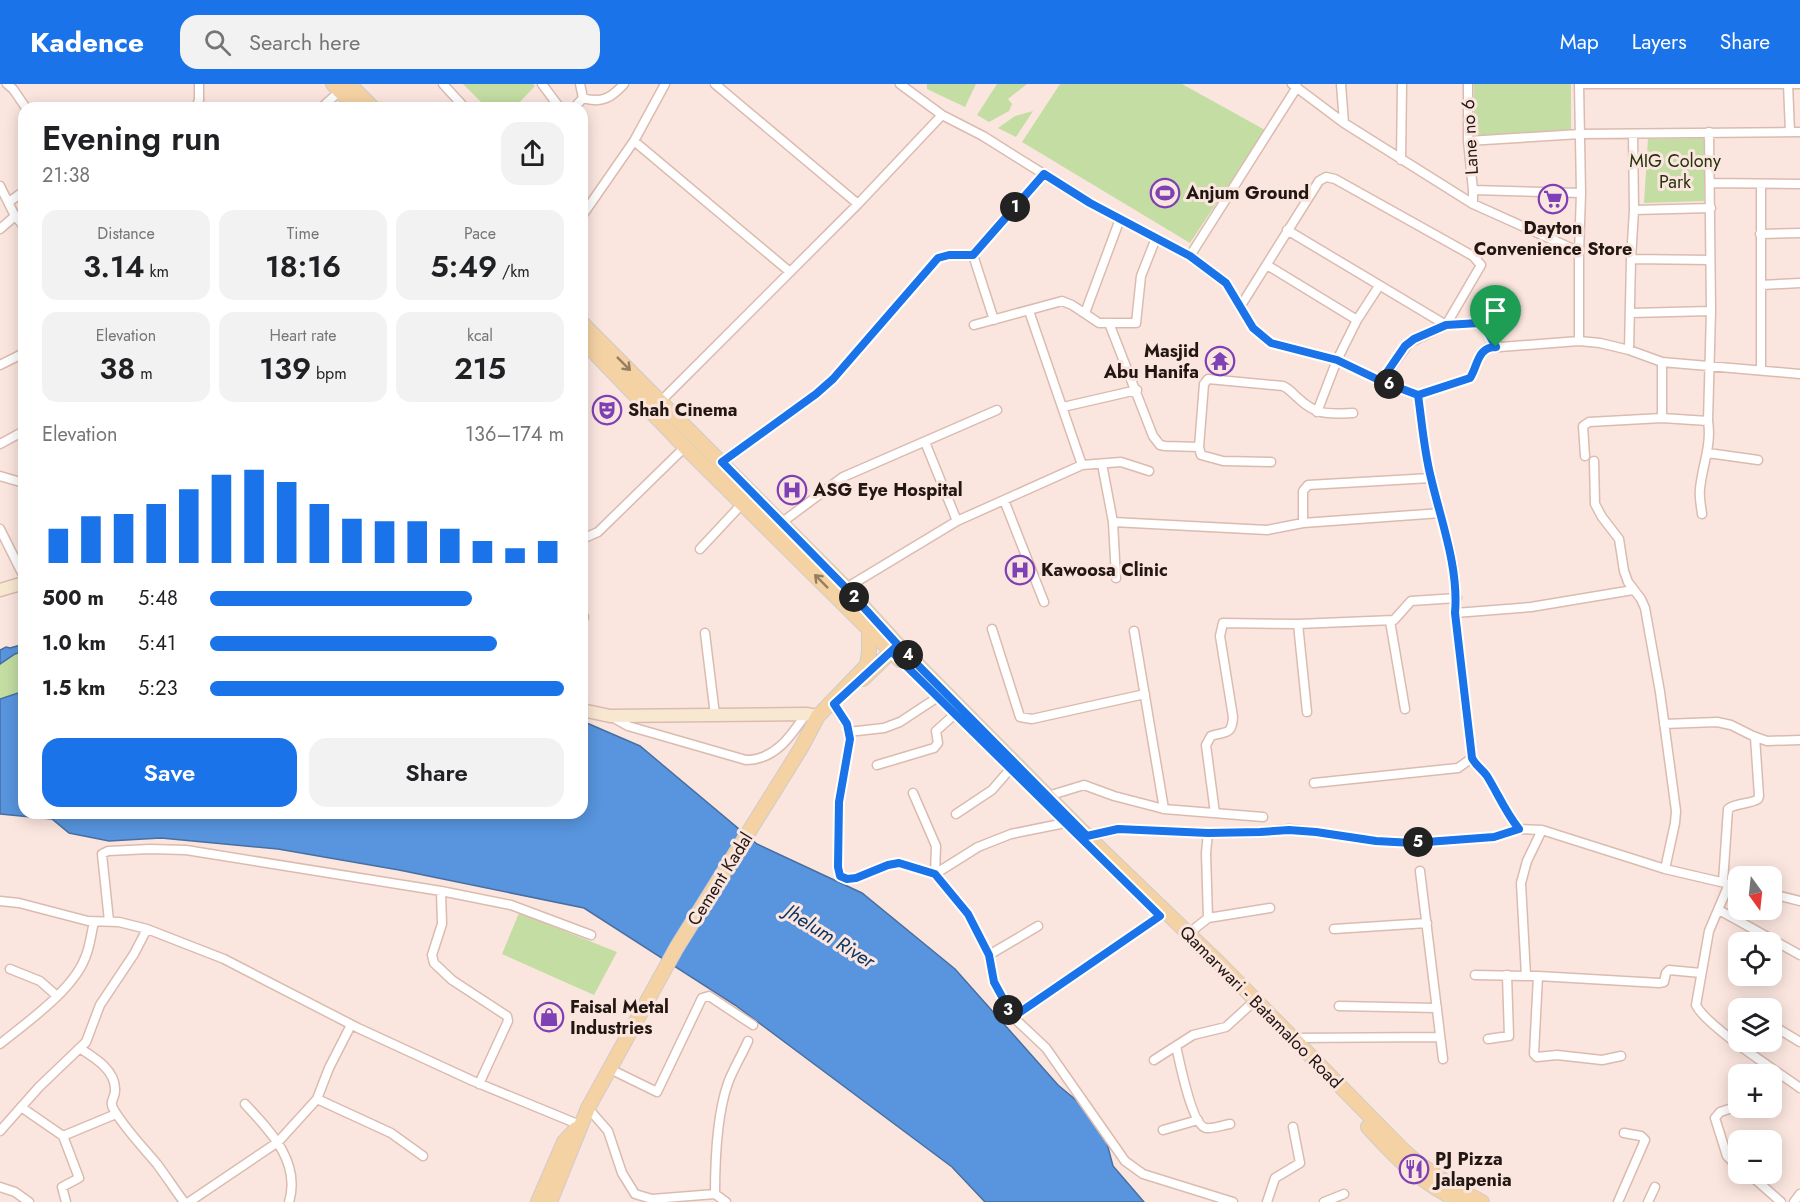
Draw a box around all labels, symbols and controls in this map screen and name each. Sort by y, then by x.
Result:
search box [180,15,600,69]
text: Kadence [30,22,144,63]
icon: search [201,26,234,59]
text: Search here [249,26,360,58]
text: Map [1560,27,1599,57]
text: Layers [1632,27,1687,57]
text: Share [1720,27,1770,57]
street label: Lane no 6 [1455,98,1485,176]
text: Evening run [42,115,221,162]
button: share [501,122,564,185]
park label: MIG Colony Park [1629,148,1721,195]
text: 21:38 [42,161,90,190]
sports icon: Anjum Ground [1149,177,1181,209]
place label: Anjum Ground [1185,180,1309,206]
supermarket icon: Dayton Convenience Store [1537,183,1569,215]
pin: 1 [1000,192,1030,222]
text: 1 [1011,195,1019,218]
place label: Dayton Convenience Store [1474,215,1632,262]
text: Distance [97,222,155,245]
text: Time [287,222,319,245]
text: Pace [464,222,496,245]
text: 3.14 [83,245,145,288]
text: 18:16 [265,245,341,288]
text: 5:49 [430,245,497,288]
text: km [145,260,169,283]
text: /km [497,260,530,283]
pin [1470,285,1521,347]
icon: arrive [1479,294,1512,327]
text: Elevation [96,324,156,347]
text: Heart rate [270,324,336,347]
text: kcal [467,324,493,347]
place label: Masjid Abu Hanifa [1103,338,1199,385]
temple icon: Masjid Abu Hanifa [1204,345,1236,377]
text: 38 [99,347,135,390]
text: 139 [259,347,311,390]
text: 215 [454,347,506,390]
one-way arrow [616,357,631,371]
text: m [135,362,153,385]
text: bpm [311,362,347,385]
pin: 6 [1374,369,1404,399]
text: 6 [1384,372,1394,395]
theatre icon: Shah Cinema [591,394,623,426]
place label: Shah Cinema [628,397,738,423]
text: Elevation [42,420,117,449]
text: 136–174 m [465,420,564,449]
hospital icon: ASG Eye Hospital [776,474,808,506]
place label: ASG Eye Hospital [812,477,963,503]
hospital icon: Kawoosa Clinic [1004,554,1036,586]
place label: Kawoosa Clinic [1041,557,1168,583]
one-way arrow [813,574,828,588]
pin: 2 [839,582,869,612]
text: 500 m [42,584,104,613]
text: 5:48 [138,584,178,613]
text: 2 [849,585,859,608]
text: 1.0 km [42,629,106,658]
text: 5:41 [138,629,176,658]
pin: 4 [893,640,923,670]
text: 4 [902,643,914,666]
text: 1.5 km [42,674,105,703]
text: 5:23 [138,674,178,703]
button: Save [42,738,297,807]
button: Share [309,738,564,807]
street label: Cement Kadal [681,827,759,931]
pin: 5 [1403,827,1433,857]
text: 5 [1413,830,1423,853]
north arrow [1728,866,1782,920]
map controls [1728,866,1782,1184]
water label: Jhelum River [776,895,882,976]
street label: Qamarwari - Batamaloo Road [1174,920,1348,1094]
button: locate [1728,932,1782,986]
place label: Faisal Metal Industries [570,994,669,1041]
pin: 3 [993,995,1023,1025]
text: 3 [1003,998,1013,1021]
button: layers [1728,998,1782,1052]
shop icon: Faisal Metal Industries [533,1001,565,1033]
button: + [1728,1064,1782,1118]
button: − [1728,1130,1782,1184]
place label: PJ Pizza Jalapenia [1432,1146,1512,1193]
restaurant icon: PJ Pizza Jalapenia [1398,1153,1430,1185]

